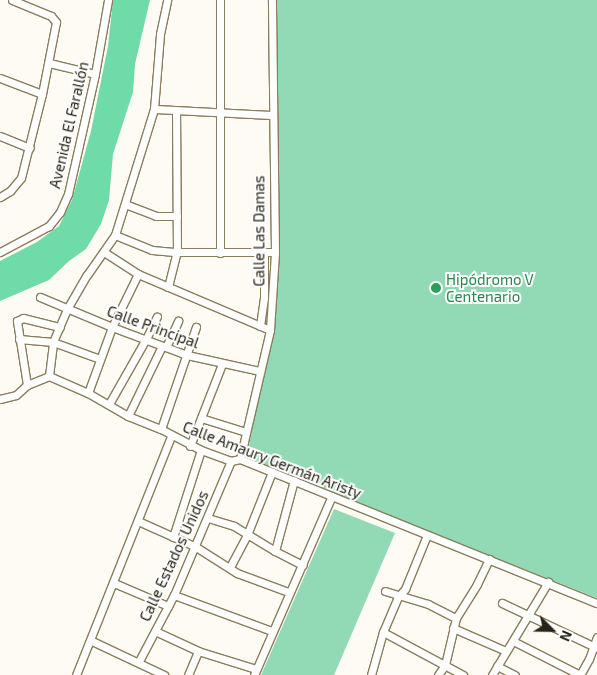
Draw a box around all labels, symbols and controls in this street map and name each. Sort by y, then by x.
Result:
street label: Avenida El Farallón [46,60,92,190]
street label: Calle Las Damas [250,175,268,287]
place label: Hipódromo V Centenario [446,270,534,305]
marker: Hipódromo V Centenario [430,282,442,294]
street label: Calle Principal [104,302,202,352]
street label: Calle Amaury Germán Aristy [180,417,364,503]
street label: Calle Estados Unidos [136,488,212,624]
north arrow [527,605,577,655]
text: N [556,628,576,644]

